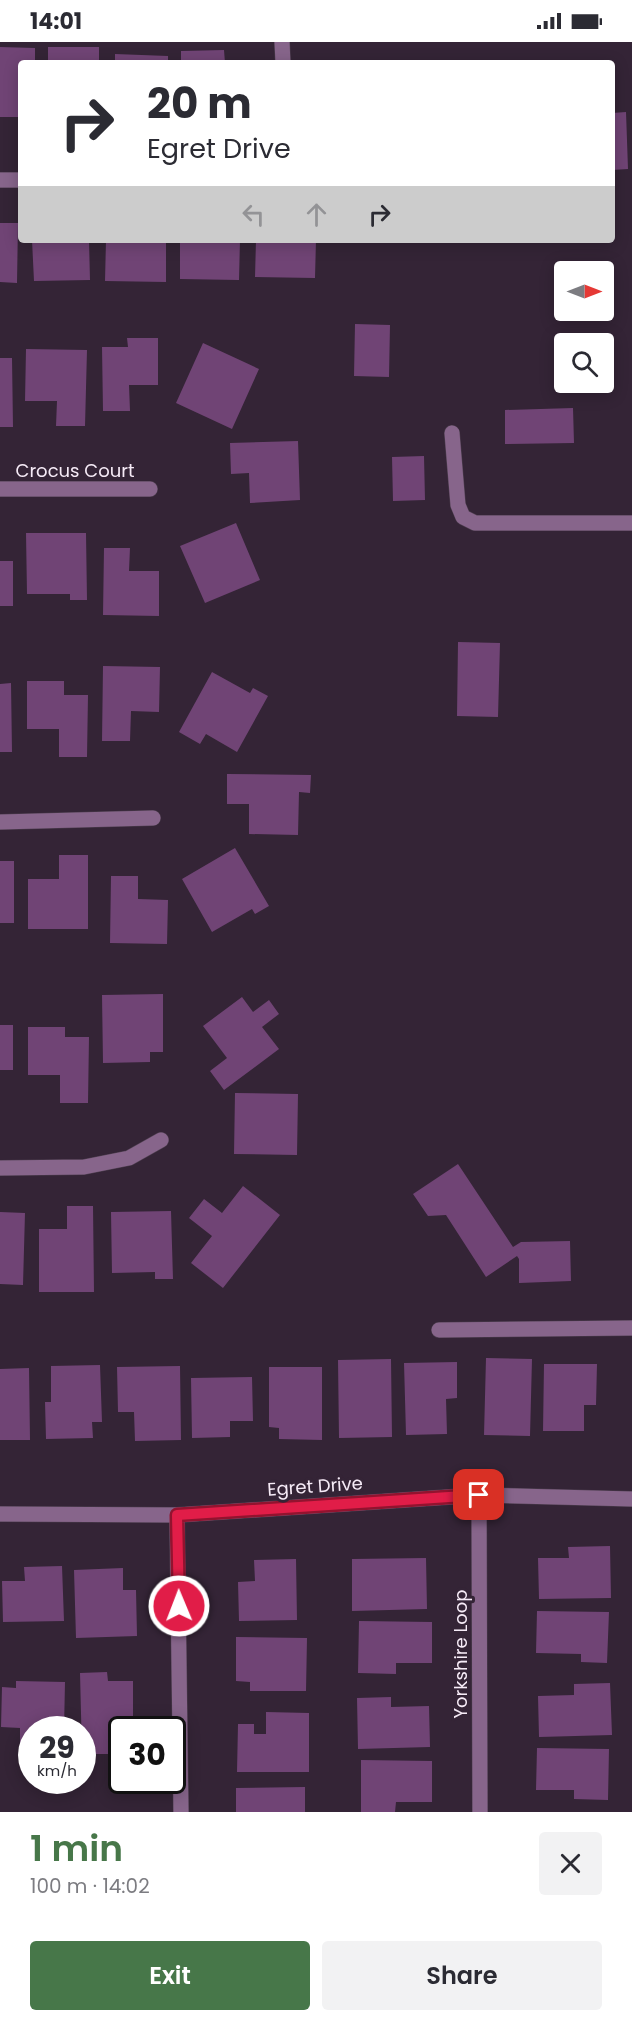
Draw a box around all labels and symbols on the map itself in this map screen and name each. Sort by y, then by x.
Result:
north arrow [554,261,614,321]
street label: Crocus Court [16,458,134,483]
pin [453,1469,504,1520]
street label: Egret Drive [266,1470,364,1502]
position arrow [147,1574,211,1638]
street label: Yorkshire Loop [448,1589,473,1719]
speed limit sign: 30 [108,1716,186,1794]

